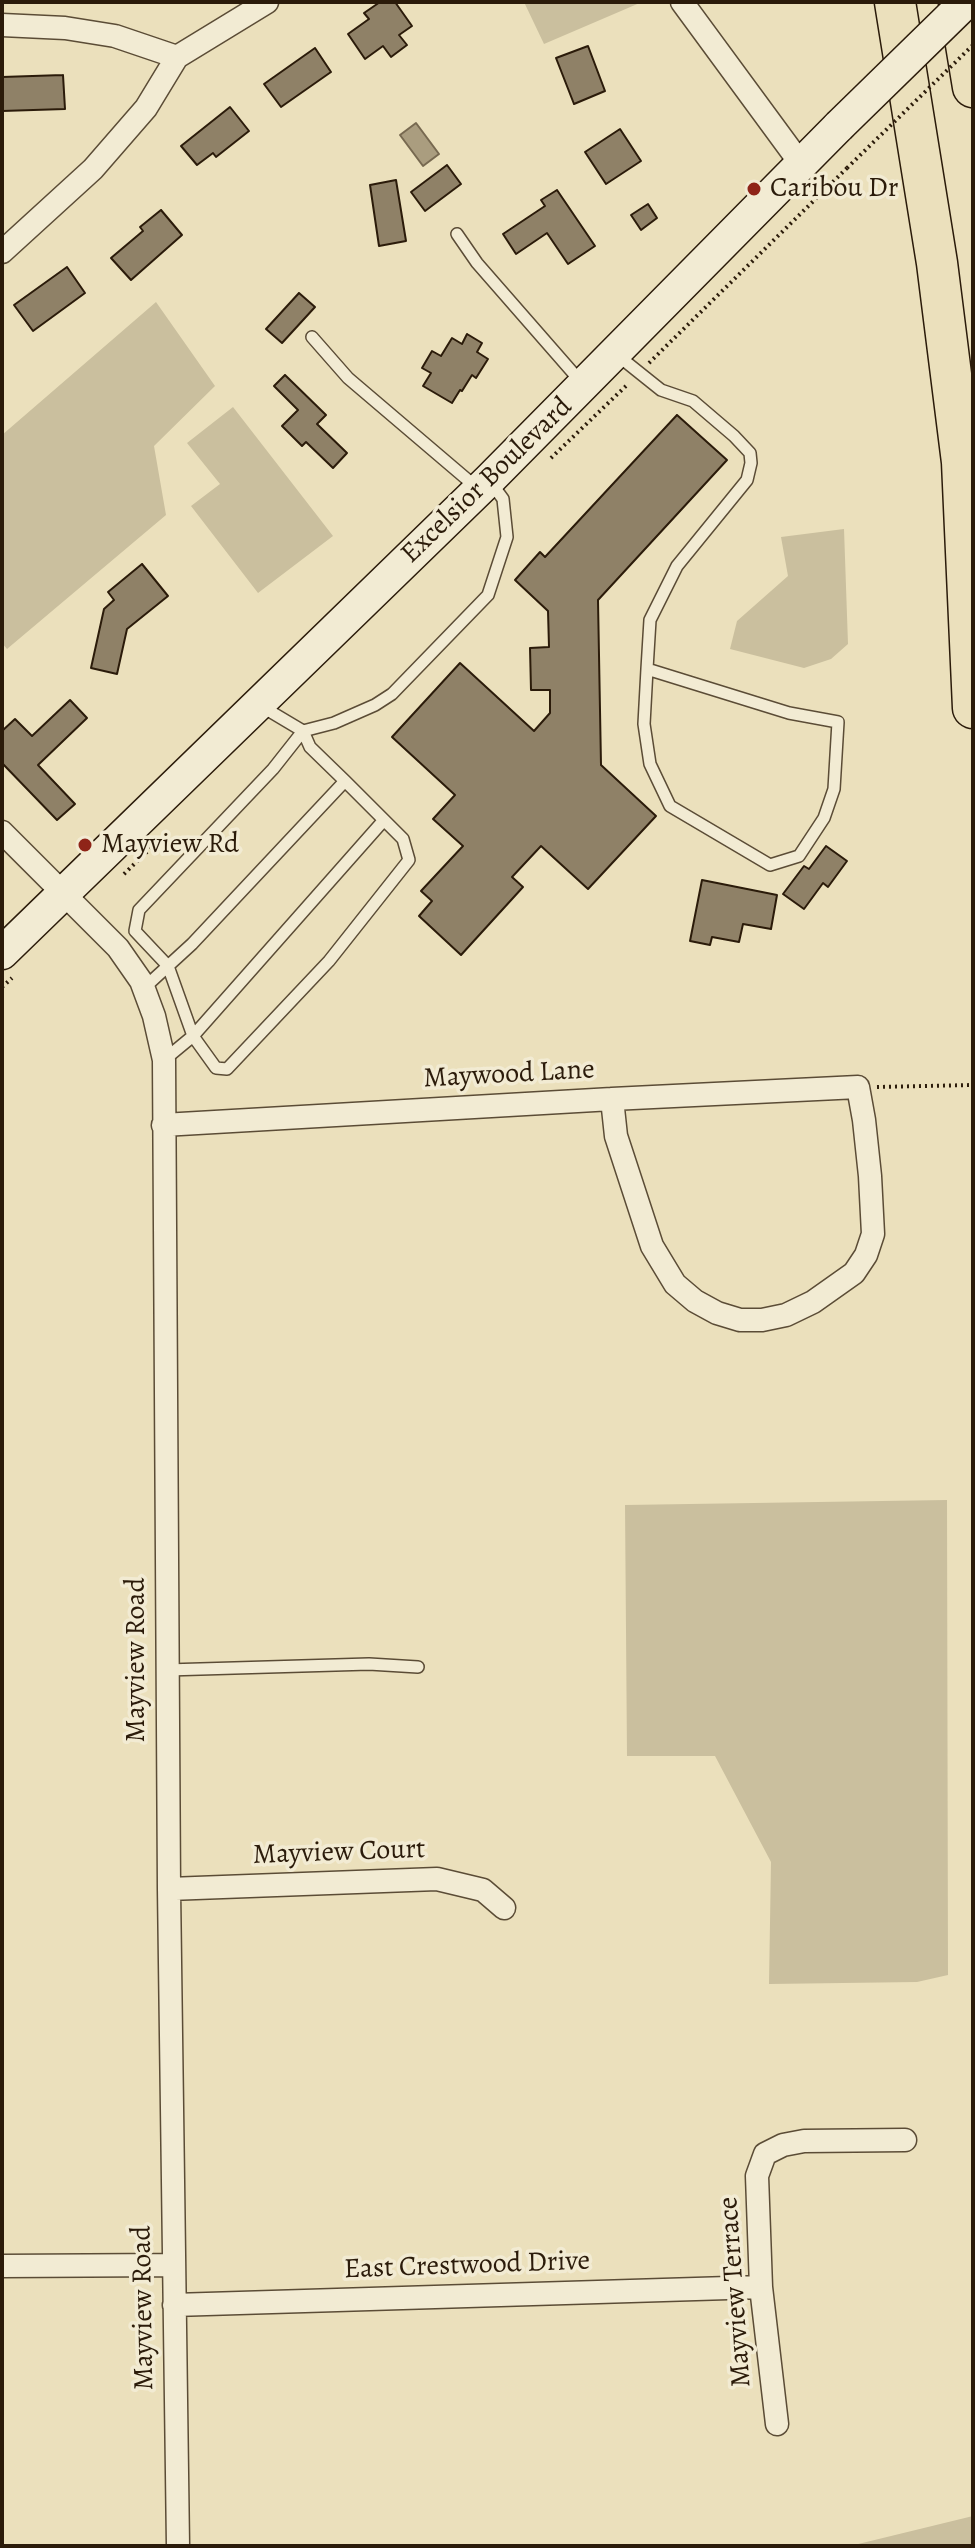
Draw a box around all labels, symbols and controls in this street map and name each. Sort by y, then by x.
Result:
place label: Caribou Dr [770,172,898,206]
marker: Caribou Dr [745,180,763,198]
street label: Excelsior Boulevard [394,391,580,571]
place label: Mayview Rd [101,828,239,862]
marker: Mayview Rd [76,836,94,854]
street label: Maywood Lane [423,1054,595,1096]
street label: Mayview Road [120,1578,154,1742]
street label: Mayview Court [252,1833,426,1873]
street label: Mayview Terrace [713,2196,759,2388]
street label: Mayview Road [126,2225,162,2391]
street label: East Crestwood Drive [343,2245,591,2287]

